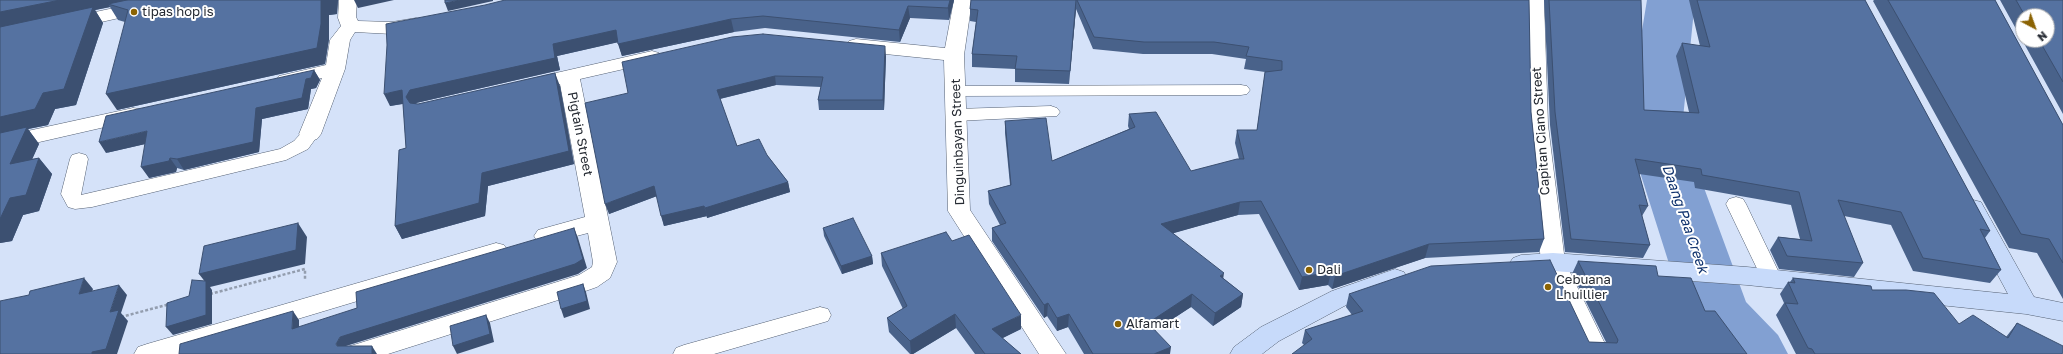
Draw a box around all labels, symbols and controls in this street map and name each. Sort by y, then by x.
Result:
place label: tipas hop is [142,4,214,20]
marker: tipas hop is [129,7,139,17]
north arrow [2015,8,2055,48]
text: N [2035,29,2050,44]
street label: Capitan Ciano Street [1529,66,1553,196]
street label: Dinguinbayan Street [948,78,968,206]
street label: Pigtain Street [564,90,596,178]
water label: Daang Paa Creek [1659,163,1711,275]
place label: Dali [1317,262,1341,278]
marker: Dali [1304,265,1314,275]
place label: Cebuana Lhuillier [1556,272,1611,303]
marker: Cebuana Lhuillier [1543,282,1553,292]
place label: Alfamart [1126,316,1180,332]
marker: Alfamart [1113,319,1123,329]

